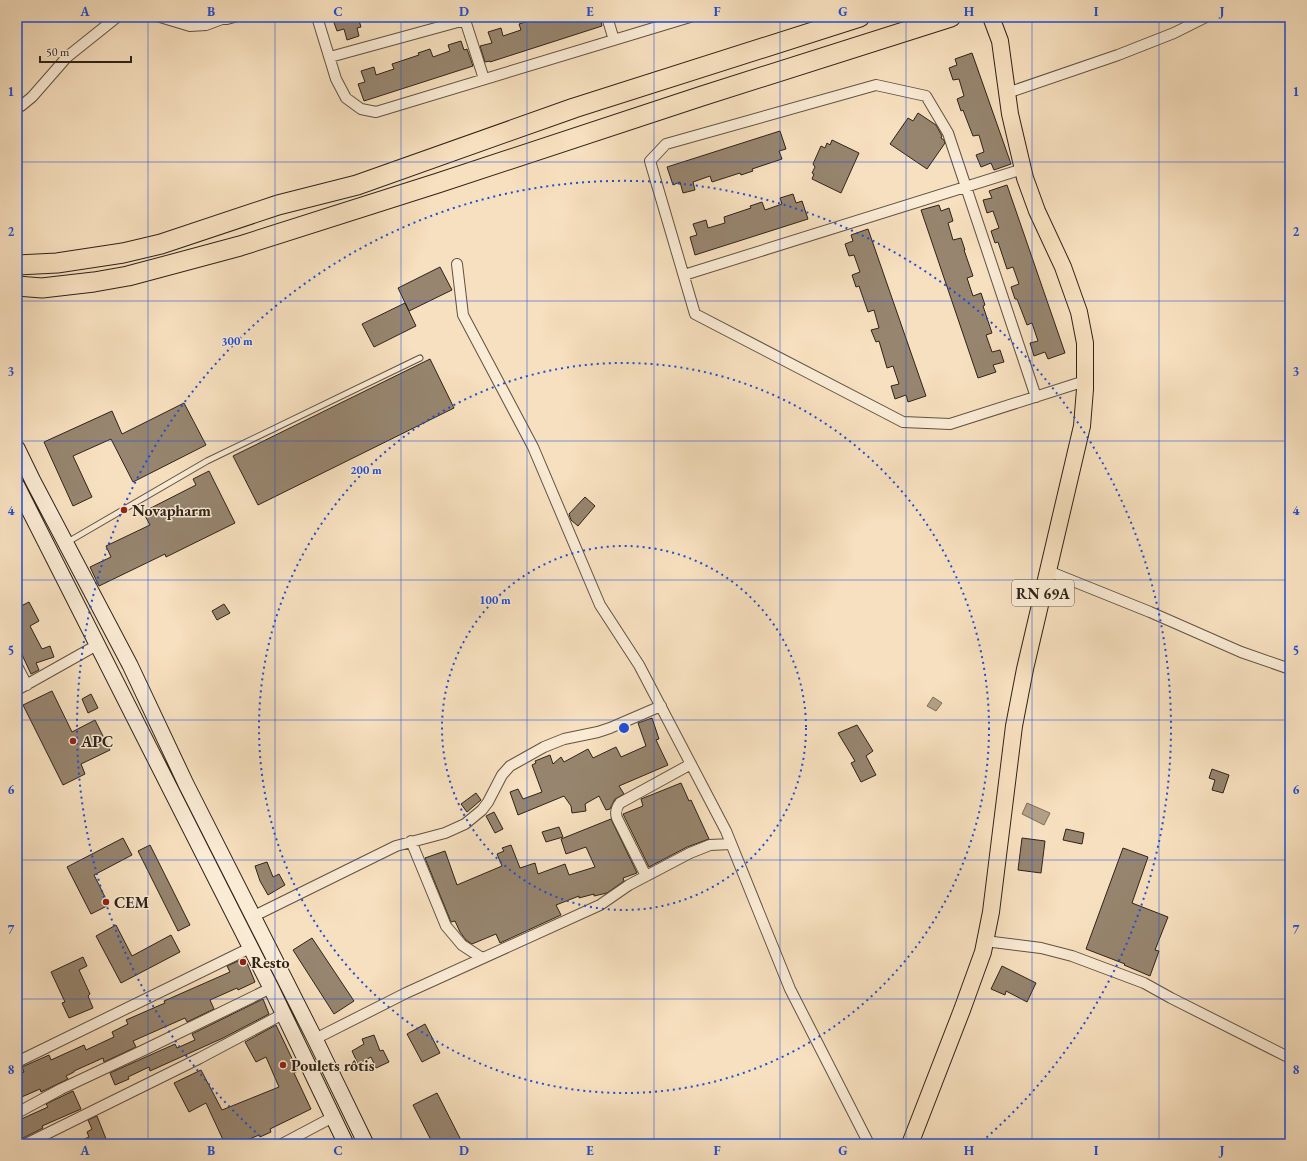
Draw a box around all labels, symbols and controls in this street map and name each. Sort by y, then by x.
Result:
text: A [79,3,90,20]
text: B [207,3,215,20]
text: C [333,3,343,20]
text: D [459,3,469,20]
text: E [586,3,594,20]
text: F [713,3,721,20]
text: G [838,3,848,20]
text: H [964,3,975,20]
text: I [1094,3,1099,20]
text: J [1218,3,1225,20]
scale bar [40,38,131,64]
text: 50 m [46,44,70,60]
text: 1 [8,83,15,100]
text: 1 [1293,83,1300,100]
text: 2 [8,223,15,240]
text: 2 [1293,223,1300,240]
text: 300 m [221,333,253,349]
text: 3 [8,363,15,380]
text: 3 [1293,363,1300,380]
text: 200 m [350,462,382,478]
place label: Novapharm [132,500,211,521]
text: 4 [8,502,15,519]
text: 4 [1293,502,1300,519]
marker: Novapharm [119,505,129,515]
road number: RN 69A [1012,580,1074,606]
text: 100 m [479,592,511,608]
text: 5 [8,642,14,659]
text: 5 [1293,642,1299,659]
centre of rings [617,721,631,735]
place label: APC [80,731,113,752]
marker: APC [68,736,78,746]
text: 6 [8,781,15,798]
text: 6 [1293,781,1300,798]
place label: CEM [114,892,150,913]
marker: CEM [101,897,111,907]
text: 7 [8,921,15,938]
text: 7 [1293,921,1300,938]
place label: Resto [251,952,290,973]
marker: Resto [238,957,248,967]
place label: Poulets rôtis [291,1055,375,1076]
marker: Poulets rôtis [278,1060,288,1070]
text: 8 [8,1061,15,1078]
text: 8 [1293,1061,1300,1078]
text: A [79,1142,90,1159]
text: B [207,1142,215,1159]
text: C [333,1142,343,1159]
text: D [459,1142,469,1159]
text: E [586,1142,594,1159]
text: F [713,1142,721,1159]
text: G [838,1142,848,1159]
text: H [964,1142,975,1159]
text: I [1094,1142,1099,1159]
text: J [1218,1142,1225,1159]

